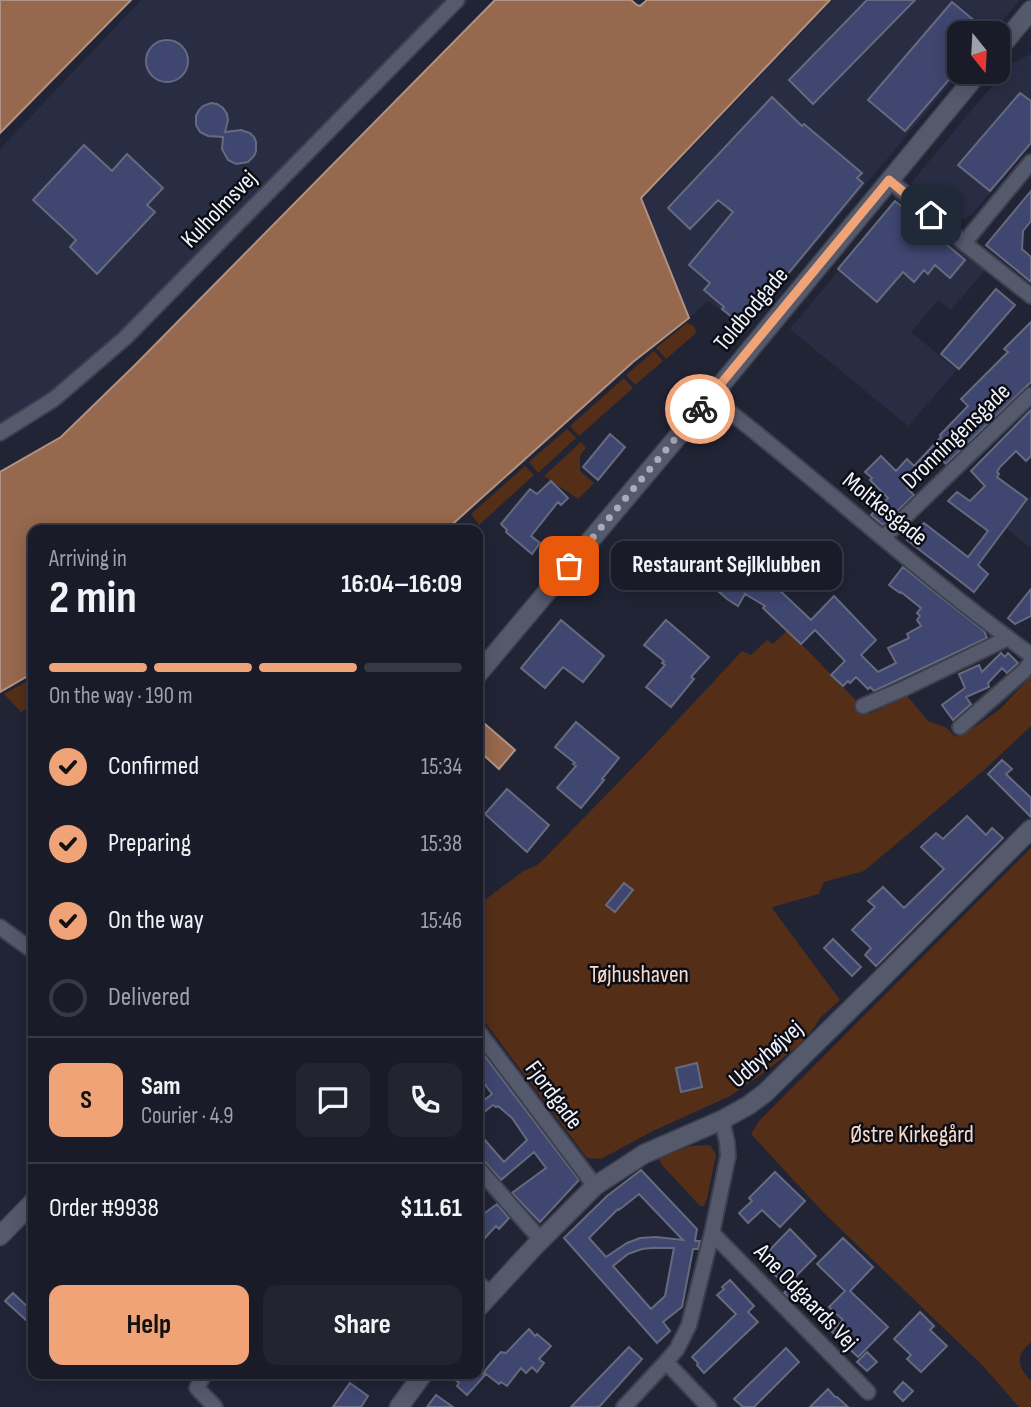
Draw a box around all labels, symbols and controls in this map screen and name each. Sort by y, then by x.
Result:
north arrow [947,21,1010,84]
map controls [947,21,1010,84]
street label: Kulholmsvej [175,164,263,254]
pin [901,185,961,245]
icon: home [912,196,950,234]
street label: Toldbodgade [708,261,794,357]
courier [665,374,735,444]
street label: Dronningensgade [896,377,1016,495]
icon: bike [681,390,719,428]
street label: Moltkesgade [837,466,933,552]
pin [539,536,599,596]
callout: Restaurant Sejlklubben [611,542,842,590]
text: Arriving in [49,545,127,573]
icon: bag [550,547,588,585]
text: Restaurant Sejlklubben [632,551,821,579]
text: 16:04–16:09 [341,569,462,600]
text: 2 min [49,571,137,626]
text: On the way · 190 m [49,682,192,710]
icon: check [49,748,87,786]
text: Confirmed [108,751,199,782]
text: 15:34 [421,753,462,781]
icon: check [49,825,87,863]
text: Preparing [108,828,191,859]
text: 15:38 [421,830,462,858]
icon: check [49,902,87,940]
text: On the way [108,905,204,936]
text: 15:46 [421,907,462,935]
park label: Tøjhushaven [589,960,689,989]
text: Delivered [108,982,190,1013]
street label: Udbyhøjvej [723,1014,809,1094]
street label: Fjordgade [519,1055,589,1135]
button: chat [296,1063,370,1137]
button: phone [388,1063,462,1137]
text: Sam [141,1071,181,1102]
text: S [80,1085,92,1116]
text: Courier · 4.9 [141,1102,233,1130]
park label: Østre Kirkegård [850,1120,974,1149]
text: Order #9938 [49,1193,159,1224]
text: $11.61 [400,1193,462,1224]
street label: Ane Odgaards Vej [747,1237,864,1356]
button: Help [49,1285,249,1365]
button: Share [263,1285,462,1365]

